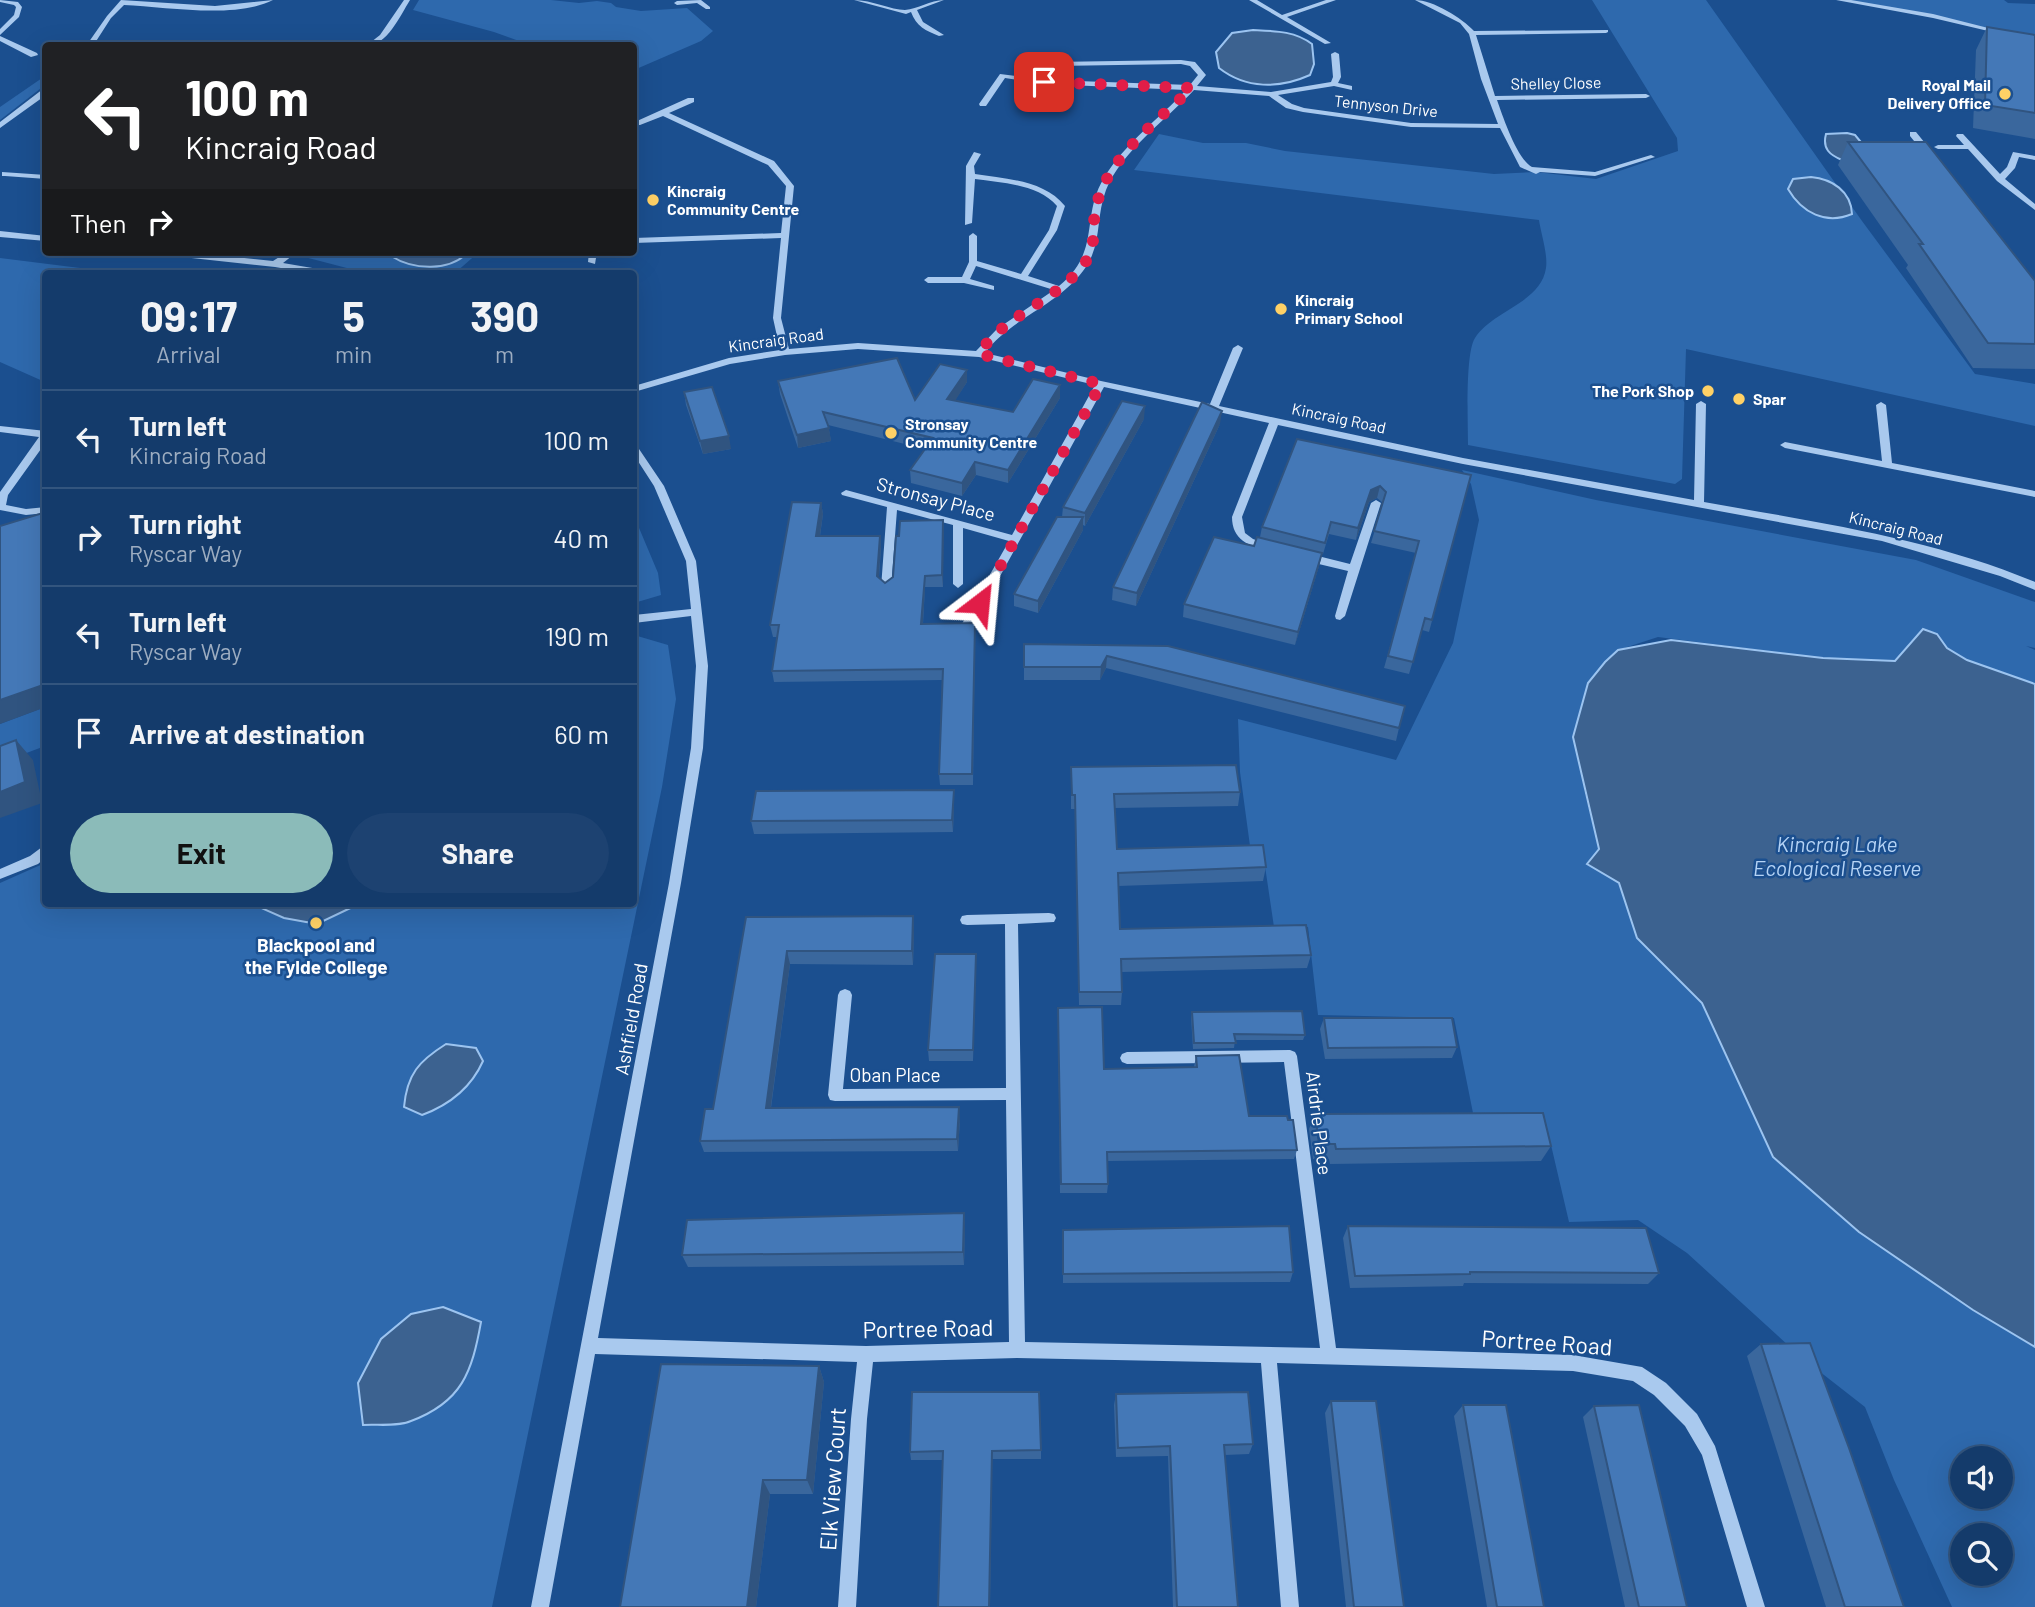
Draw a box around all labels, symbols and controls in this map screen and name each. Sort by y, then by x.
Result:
pin [1014,52,1074,112]
icon: arrive [1025,63,1063,101]
text: 100 m [185,67,309,126]
icon: left [70,70,161,161]
street label: Shelley Close [1510,72,1602,93]
place label: Royal Mail Delivery Office [1888,75,1991,112]
marker: Royal Mail Delivery Office [1997,86,2013,102]
street label: Tennyson Drive [1333,91,1439,120]
text: Kincraig Road [185,127,377,165]
place label: Kincraig Community Centre [667,181,799,218]
marker: Kincraig Community Centre [645,192,661,208]
icon: right [141,203,179,241]
text: Then [70,207,127,238]
text: 09:17 [140,290,237,340]
text: 5 [342,290,365,340]
text: 390 [470,290,539,340]
place label: Kincraig Primary School [1295,290,1403,327]
marker: Kincraig Primary School [1273,301,1289,317]
street label: Kincraig Road [727,323,825,356]
text: Arrival [156,340,221,368]
text: min [335,340,372,368]
text: m [495,340,514,368]
place label: The Pork Shop [1592,381,1694,400]
marker: The Pork Shop [1700,383,1716,399]
place label: Spar [1753,389,1786,408]
marker: Spar [1731,391,1747,407]
street label: Kincraig Road [1290,398,1388,437]
text: Turn left [129,410,227,441]
place label: Stronsay Community Centre [905,414,1037,451]
icon: left [70,420,108,458]
text: 100 m [544,424,609,455]
marker: Stronsay Community Centre [883,425,899,441]
text: Kincraig Road [129,441,267,469]
street label: Stronsay Place [874,472,998,525]
street label: Kincraig Road [1847,507,1945,548]
text: Turn right [129,508,242,539]
icon: right [70,518,108,556]
text: 40 m [553,522,609,553]
text: Ryscar Way [129,539,242,567]
position arrow [943,566,1017,640]
text: Turn left [129,606,227,637]
icon: left [70,616,108,654]
text: 190 m [545,620,609,651]
text: Ryscar Way [129,637,242,665]
icon: arrive [70,714,108,752]
text: Arrive at destination [129,718,365,749]
text: 60 m [554,718,609,749]
button: Exit [70,813,333,893]
button: Share [347,813,609,893]
water label: Kincraig Lake Ecological Reserve [1753,831,1921,880]
marker: Blackpool and the Fylde College [308,915,324,931]
place label: Blackpool and the Fylde College [244,933,388,978]
street label: Ashfield Road [609,961,652,1077]
street label: Oban Place [849,1063,941,1086]
street label: Airdrie Place [1302,1070,1337,1176]
street label: Portree Road [862,1313,994,1343]
street label: Portree Road [1481,1323,1613,1361]
street label: Elk View Court [813,1406,851,1552]
map controls [1950,1446,2013,1586]
button: sound [1950,1446,2013,1509]
button: search [1950,1523,2013,1586]

